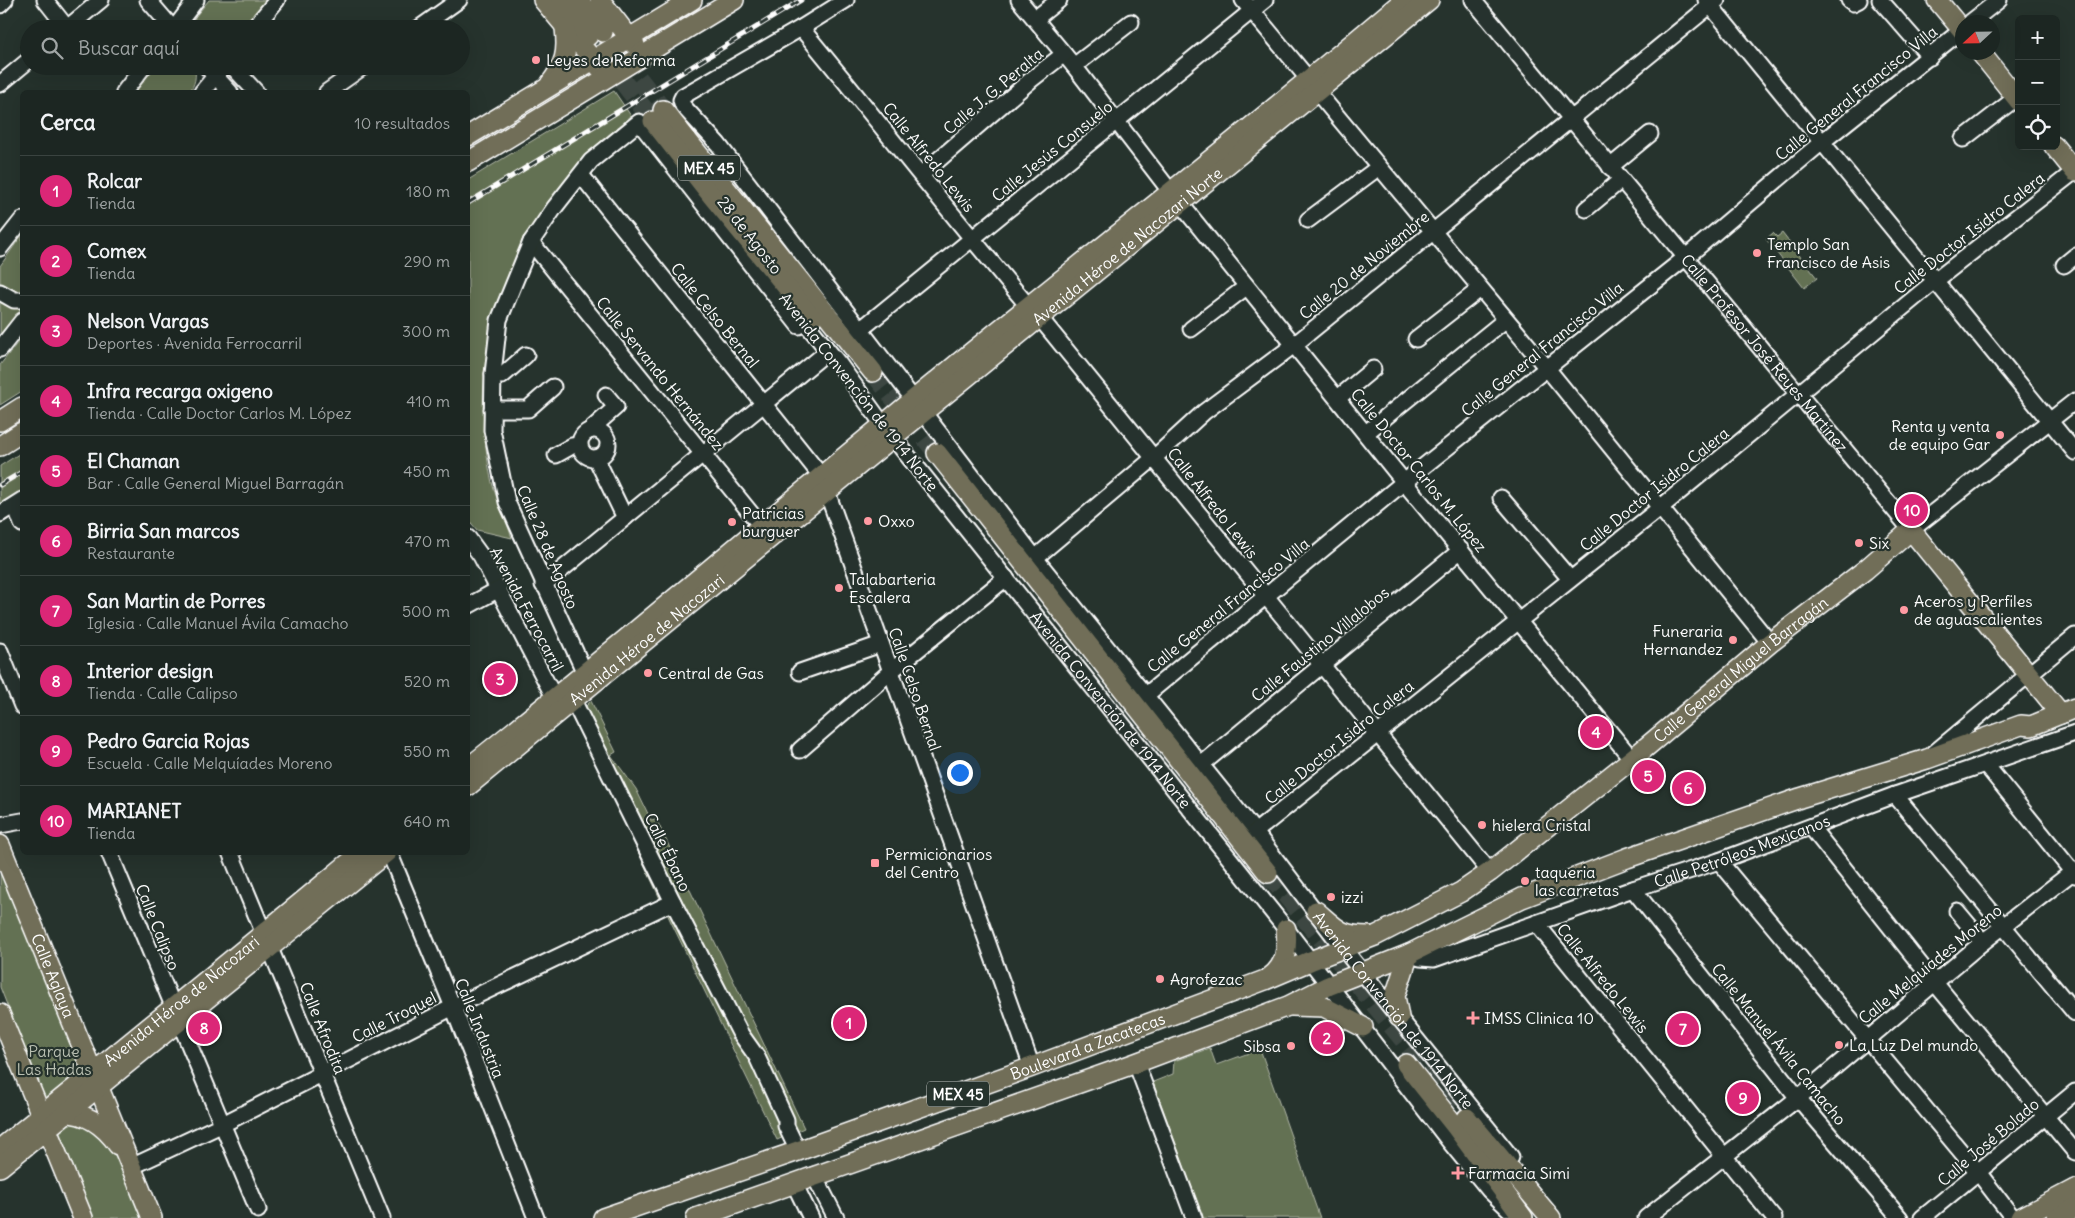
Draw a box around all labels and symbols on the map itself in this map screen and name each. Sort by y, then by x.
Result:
north arrow [1955,15,2000,60]
street label: Calle General Francisco Villa [1771,21,1941,165]
street label: Calle J. G. Peralta [939,43,1047,139]
place label: Leyes de Reforma [546,50,676,70]
marker: Leyes de Reforma [530,54,542,66]
street label: Calle Jesús Consuelo [987,96,1117,206]
street label: Calle Alfredo Lewis [879,98,979,216]
road number: MEX 45 [678,156,740,180]
street label: Avenida Héroe de Nacozari Norte [1028,163,1226,329]
street label: Calle Doctor Isidro Calera [1890,168,2048,298]
street label: 28 de Agosto [713,192,787,278]
street label: Calle 20 de Noviembre [1295,206,1433,324]
place label: Templo San Francisco de Asis [1767,234,1890,272]
marker: Templo San Francisco de Asis [1751,247,1763,259]
street label: Calle Profesor José Reyes Martínez [1677,250,1853,457]
street label: Calle Celso Bernal [667,259,763,371]
street label: Calle General Francisco Villa [1457,277,1627,421]
street label: Avenida Convención de 1914 Norte [775,289,943,495]
street label: Calle Servando Hernández [592,292,728,454]
street label: Calle Doctor Carlos M. López [1347,384,1492,556]
place label: Renta y venta de equipo Gar [1889,416,1990,454]
street label: Calle Doctor Isidro Calera [1575,423,1733,555]
marker: Renta y venta de equipo Gar [1994,429,2006,441]
street label: Calle Alfredo Lewis [1163,443,1263,563]
street label: Calle 28 de Agosto [513,482,583,612]
pin: 10 [1896,491,1928,529]
place label: Patricias burguer [742,503,804,541]
place label: Oxxo [878,511,915,531]
marker: Oxxo [862,515,874,527]
marker: Patricias burguer [726,516,738,528]
street label: Calle General Francisco Villa [1143,533,1313,677]
place label: Six [1869,533,1889,553]
marker: Six [1853,537,1865,549]
street label: Avenida Ferrocarril [486,543,568,675]
place label: Talabarteria Escalera [849,569,936,607]
street label: Avenida Héroe de Nacozari [565,570,728,709]
marker: Talabarteria Escalera [833,582,845,594]
street label: Calle Faustino Villalobos [1247,582,1393,706]
place label: Aceros y Perfiles de aguascalientes [1914,591,2043,629]
street label: Calle General Miguel Barragán [1649,592,1832,747]
marker: Aceros y Perfiles de aguascalientes [1898,604,1910,616]
street label: Avenida Convención de 1914 Norte [1026,607,1196,812]
place label: Funeraria Hernandez [1643,621,1723,659]
street label: Calle Celso Bernal [885,625,945,753]
marker: Funeraria Hernandez [1727,634,1739,646]
pin: 3 [484,660,516,698]
place label: Central de Gas [658,663,764,683]
marker: Central de Gas [642,667,654,679]
street label: Calle Doctor Isidro Calera [1260,676,1418,808]
pin: 4 [1580,713,1612,751]
pin: 5 [1632,757,1664,795]
your location [947,760,973,786]
pin: 6 [1672,769,1704,807]
street label: Calle Ébano [640,810,696,894]
street label: Calle Petróleos Mexicanos [1651,810,1833,892]
place label: hielera Cristal [1492,815,1591,835]
marker: hielera Cristal [1476,819,1488,831]
place label: Permicionarios del Centro [885,844,992,882]
marker: Permicionarios del Centro [869,857,881,869]
place label: taqueria las carretas [1535,862,1619,900]
marker: taqueria las carretas [1519,875,1531,887]
street label: Calle Calipso [132,881,184,973]
place label: izzi [1341,887,1363,907]
marker: izzi [1325,891,1337,903]
street label: Calle Melquíades Moreno [1854,900,2006,1028]
street label: Avenida Convención de 1914 Norte [1309,907,1478,1113]
street label: Calle Alfredo Lewis [1553,919,1653,1037]
street label: Calle Aglaya [27,930,79,1021]
street label: Avenida Héroe de Nacozari [99,931,263,1070]
street label: Calle Manuel Ávila Camacho [1707,959,1851,1129]
place label: Agrofezac [1170,969,1243,989]
marker: Agrofezac [1154,973,1166,985]
street label: Calle Industria [451,975,509,1081]
street label: Calle Afrodita [295,979,351,1077]
street label: Calle Troquel [348,987,440,1047]
pin: 1 [833,1004,865,1042]
street label: Boulevard a Zacatecas [1007,1008,1168,1084]
place label: IMSS Clinica 10 [1484,1008,1594,1028]
pin: 8 [188,1009,220,1047]
pin: 7 [1667,1010,1699,1048]
marker: IMSS Clinica 10 [1466,1011,1480,1025]
pin: 2 [1311,1019,1343,1057]
place label: La Luz Del mundo [1849,1035,1978,1055]
place label: Sibsa [1243,1036,1281,1056]
marker: La Luz Del mundo [1833,1039,1845,1051]
marker: Sibsa [1285,1040,1297,1052]
park label: Parque Las Hadas [16,1041,92,1079]
pin: 9 [1727,1079,1759,1117]
road number: MEX 45 [927,1082,989,1106]
street label: Calle José Bolado [1933,1094,2043,1190]
place label: Farmacia Simi [1468,1163,1570,1183]
marker: Farmacia Simi [1452,1167,1464,1179]

